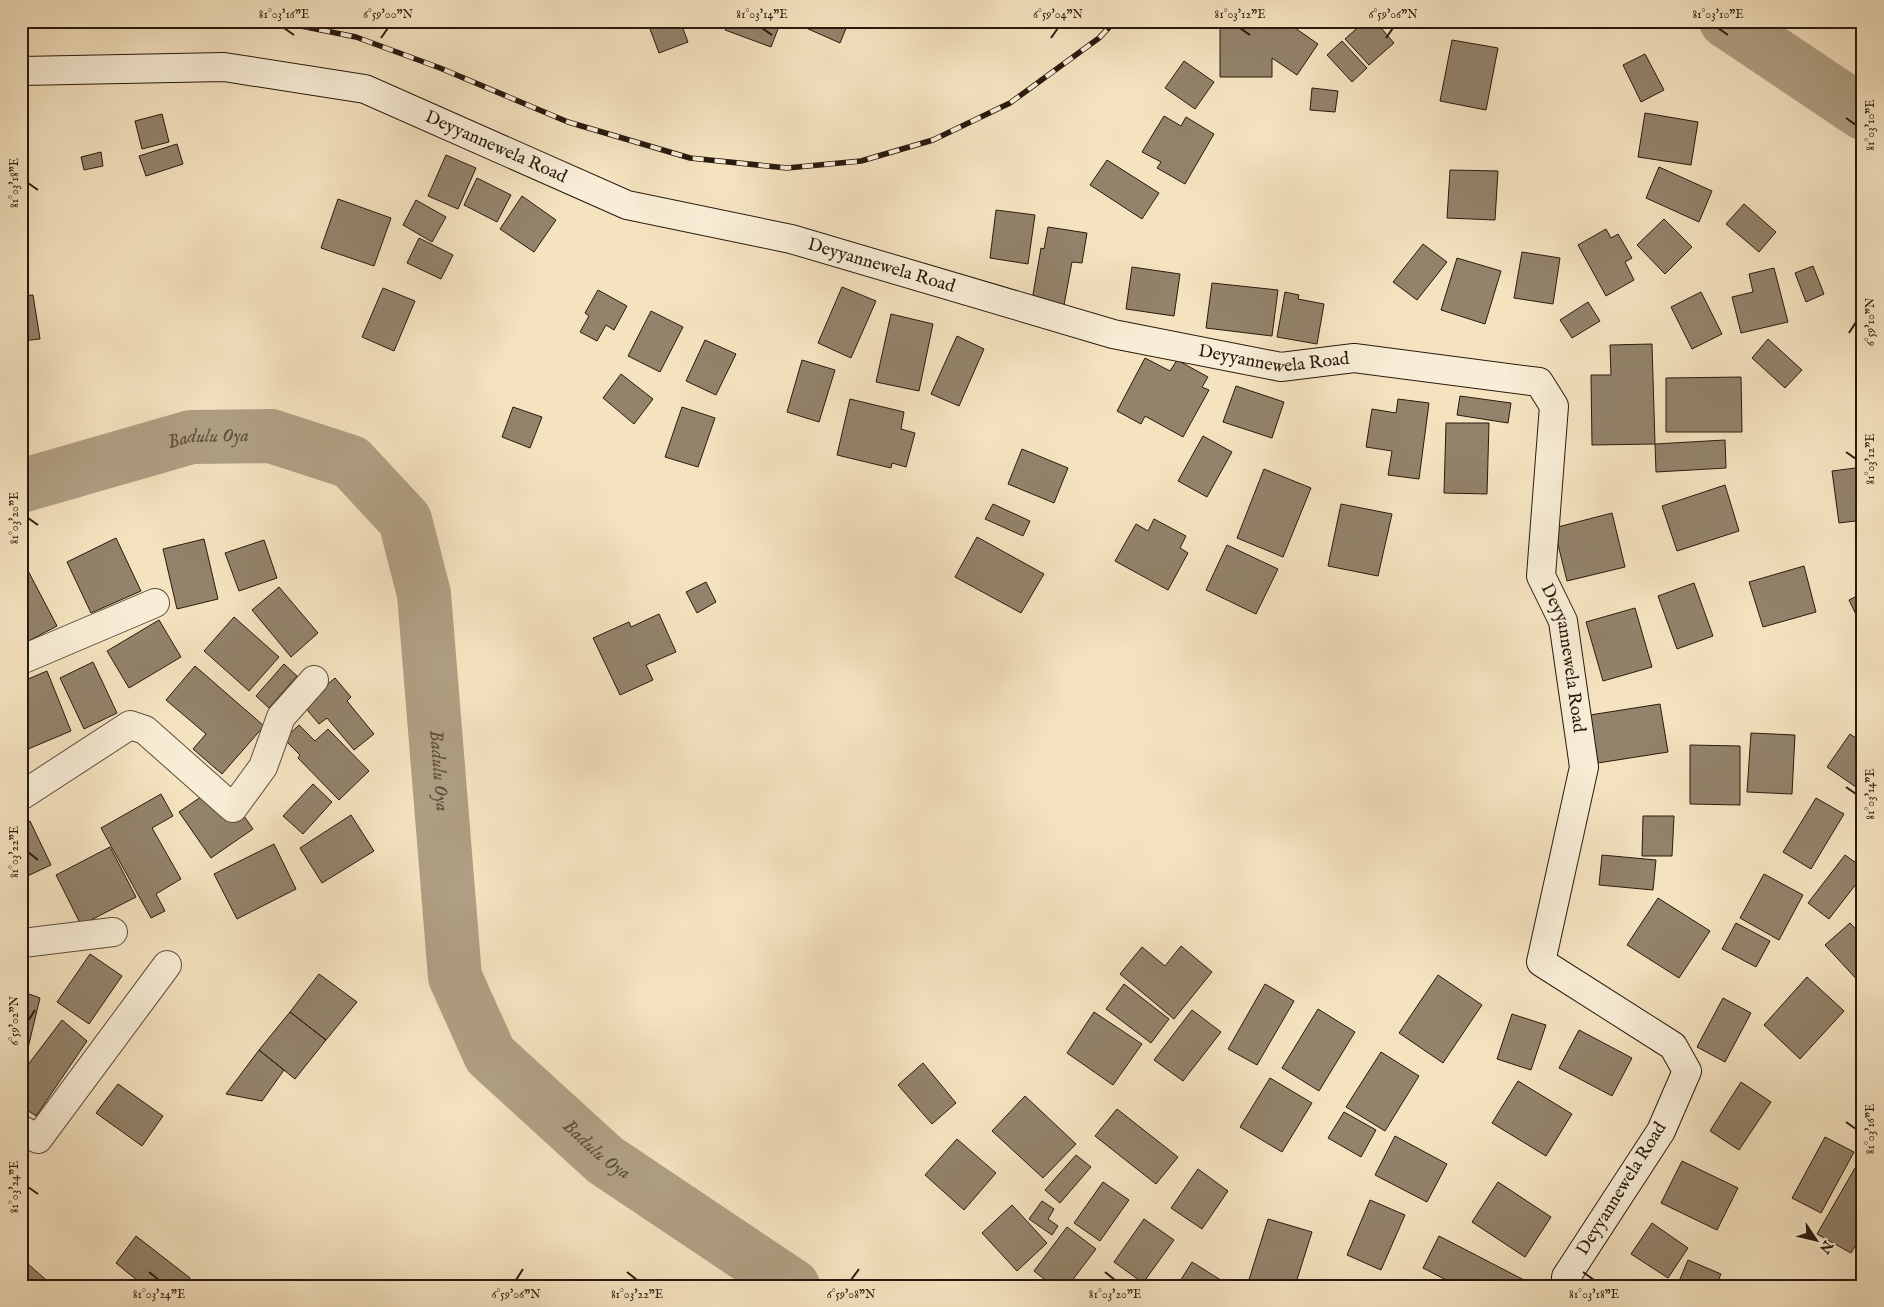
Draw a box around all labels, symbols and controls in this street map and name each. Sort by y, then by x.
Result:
text: 81°03'16"E [259,7,309,22]
text: 6°59'00"N [363,7,414,22]
text: 81°03'14"E [736,7,788,22]
text: 6°59'04"N [1033,7,1084,22]
text: 81°03'12"E [1214,7,1266,22]
text: 6°59'06"N [1368,7,1418,22]
text: 81°03'10"E [1692,7,1744,22]
text: 81°03'10"E [1863,99,1878,151]
street label: Deyyannewela Road [421,106,571,189]
text: 81°03'18"E [7,158,22,208]
street label: Deyyannewela Road [805,233,958,298]
text: 6°59'10"N [1863,297,1878,346]
street label: Deyyannewela Road [1196,339,1351,379]
water label: Badulu Oya [165,424,249,455]
text: 81°03'12"E [1863,433,1878,485]
text: 81°03'20"E [7,492,22,544]
street label: Deyyannewela Road [1535,580,1590,735]
water label: Badulu Oya [423,729,454,813]
text: 81°03'14"E [1863,768,1878,820]
text: 81°03'22"E [7,826,22,878]
text: 6°59'02"N [7,996,22,1046]
text: 81°03'16"E [1863,1104,1878,1154]
water label: Badulu Oya [557,1115,635,1185]
street label: Deyyannewela Road [1572,1118,1672,1260]
text: 81°03'24"E [7,1161,22,1213]
north arrow [1792,1214,1842,1264]
text: N [1815,1236,1837,1257]
text: 81°03'24"E [133,1287,185,1302]
text: 6°59'06"N [491,1287,541,1302]
text: 81°03'22"E [611,1287,663,1302]
text: 6°59'08"N [827,1287,876,1302]
text: 81°03'20"E [1089,1287,1141,1302]
text: 81°03'18"E [1569,1287,1619,1302]

